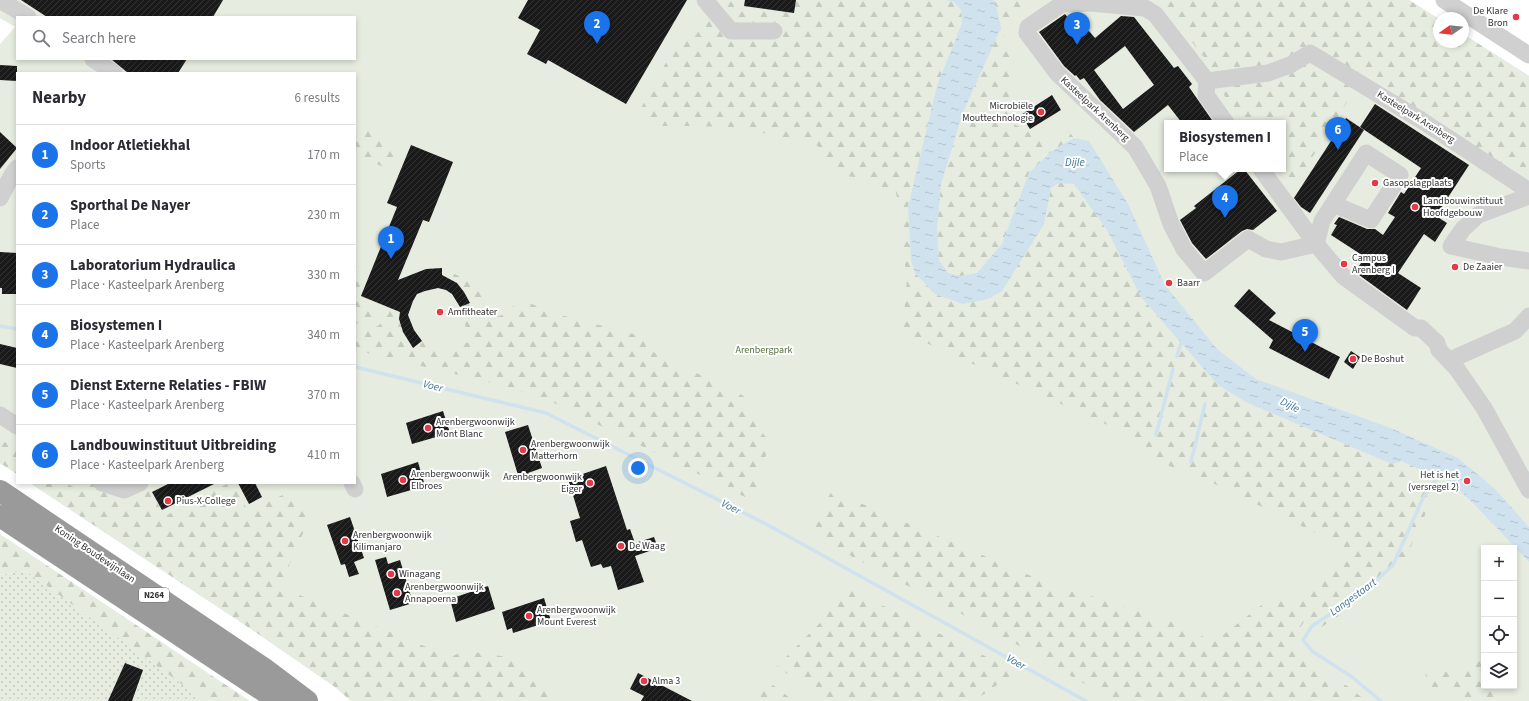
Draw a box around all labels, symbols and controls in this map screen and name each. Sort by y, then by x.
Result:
place label: De Klare Bron [1473,4,1508,30]
pin: 2 [584,11,610,44]
pin: 3 [1064,12,1090,45]
north arrow [1433,12,1469,48]
marker: De Klare Bron [1511,12,1521,22]
search box [16,16,356,60]
icon: search [30,27,52,49]
text: Search here [62,28,136,49]
street label: Kasteelpark Arenberg [1057,73,1133,145]
text: Nearby [32,86,86,110]
street label: Kasteelpark Arenberg [1374,87,1458,147]
text: 6 results [295,89,340,107]
place label: Microbiële Mouttechnologie [962,99,1033,125]
marker: Microbiële Mouttechnologie [1036,107,1046,117]
pin: 6 [1325,117,1351,150]
popup [1164,120,1286,172]
text: Biosystemen I [1179,127,1271,148]
text: Indoor Atletiekhal [70,135,190,156]
text: 1 [42,146,48,164]
text: 170 m [307,146,340,164]
text: Place [1179,148,1208,166]
water label: Dijle [1065,155,1085,170]
text: Sports [70,156,105,174]
place label: Gasopslagplaats [1383,176,1452,190]
marker: Gasopslagplaats [1370,178,1380,188]
pin: 4 [1212,185,1238,218]
place label: Landbouwinstituut Hoofdgebouw [1423,194,1504,220]
text: Sporthal De Nayer [70,195,190,216]
marker: Landbouwinstituut Hoofdgebouw [1410,202,1420,212]
text: 2 [42,206,48,224]
text: 230 m [307,206,340,224]
text: Place [70,216,99,234]
pin: 1 [378,226,404,259]
place label: Campus Arenberg I [1352,251,1395,277]
text: Laboratorium Hydraulica [70,255,236,276]
marker: Campus Arenberg I [1339,259,1349,269]
place label: De Zaaier [1463,260,1503,274]
marker: De Zaaier [1450,262,1460,272]
text: 3 [42,266,48,284]
text: 330 m [307,266,340,284]
text: Place · Kasteelpark Arenberg [70,276,224,294]
place label: Baarr [1177,276,1200,290]
marker: Baarr [1164,278,1174,288]
place label: Amfitheater [448,305,498,319]
marker: Amfitheater [435,307,445,317]
text: Biosystemen I [70,315,162,336]
pin: 5 [1292,319,1318,352]
text: 4 [42,326,48,344]
text: 340 m [307,326,340,344]
text: Place · Kasteelpark Arenberg [70,336,224,354]
park label: Arenbergpark [735,343,793,357]
place label: De Boshut [1361,352,1404,366]
marker: De Boshut [1348,354,1358,364]
text: Dienst Externe Relaties - FBIW [70,375,266,396]
water label: Voer [422,376,446,396]
text: 5 [42,386,48,404]
text: 370 m [307,386,340,404]
water label: Dijle [1278,394,1302,416]
text: Place · Kasteelpark Arenberg [70,396,224,414]
place label: Arenbergwoonwijk Mont Blanc [436,415,515,441]
marker: Arenbergwoonwijk Mont Blanc [423,423,433,433]
text: Landbouwinstituut Uitbreiding [70,435,276,456]
place label: Arenbergwoonwijk Matterhorn [531,437,610,463]
marker: Arenbergwoonwijk Matterhorn [518,445,528,455]
text: 6 [42,446,48,464]
text: 410 m [307,446,340,464]
text: Place · Kasteelpark Arenberg [70,456,224,474]
your location [628,458,648,478]
place label: Arenbergwoonwijk Elbroes [411,467,490,493]
place label: Het is het (versregel 2) [1408,468,1460,494]
place label: Arenbergwoonwijk Eiger [503,470,583,496]
marker: Arenbergwoonwijk Elbroes [398,475,408,485]
marker: Het is het (versregel 2) [1462,476,1472,486]
marker: Arenbergwoonwijk Eiger [585,478,595,488]
place label: Pius-X-College [176,494,236,508]
marker: Pius-X-College [163,496,173,506]
water label: Voer [719,496,744,519]
street label: Koning Boudewijnlaan [52,522,138,586]
place label: Arenbergwoonwijk Kilimanjaro [353,528,432,554]
marker: Arenbergwoonwijk Kilimanjaro [340,536,350,546]
place label: De Waag [629,539,665,553]
marker: De Waag [616,541,626,551]
map controls [1481,545,1517,689]
button: + [1481,545,1517,581]
place label: Winagang [399,567,440,581]
marker: Winagang [386,569,396,579]
water label: Langestaart [1326,575,1380,619]
place label: Arenbergwoonwijk Annapoerna [405,580,484,606]
button: − [1481,581,1517,617]
road number: N264 [139,588,169,602]
marker: Arenbergwoonwijk Annapoerna [392,588,402,598]
place label: Arenbergwoonwijk Mount Everest [537,603,616,629]
marker: Arenbergwoonwijk Mount Everest [524,611,534,621]
button: locate [1481,617,1517,653]
water label: Voer [1004,651,1029,674]
button: layers [1481,653,1517,689]
place label: Alma 3 [652,674,680,688]
marker: Alma 3 [639,676,649,686]

